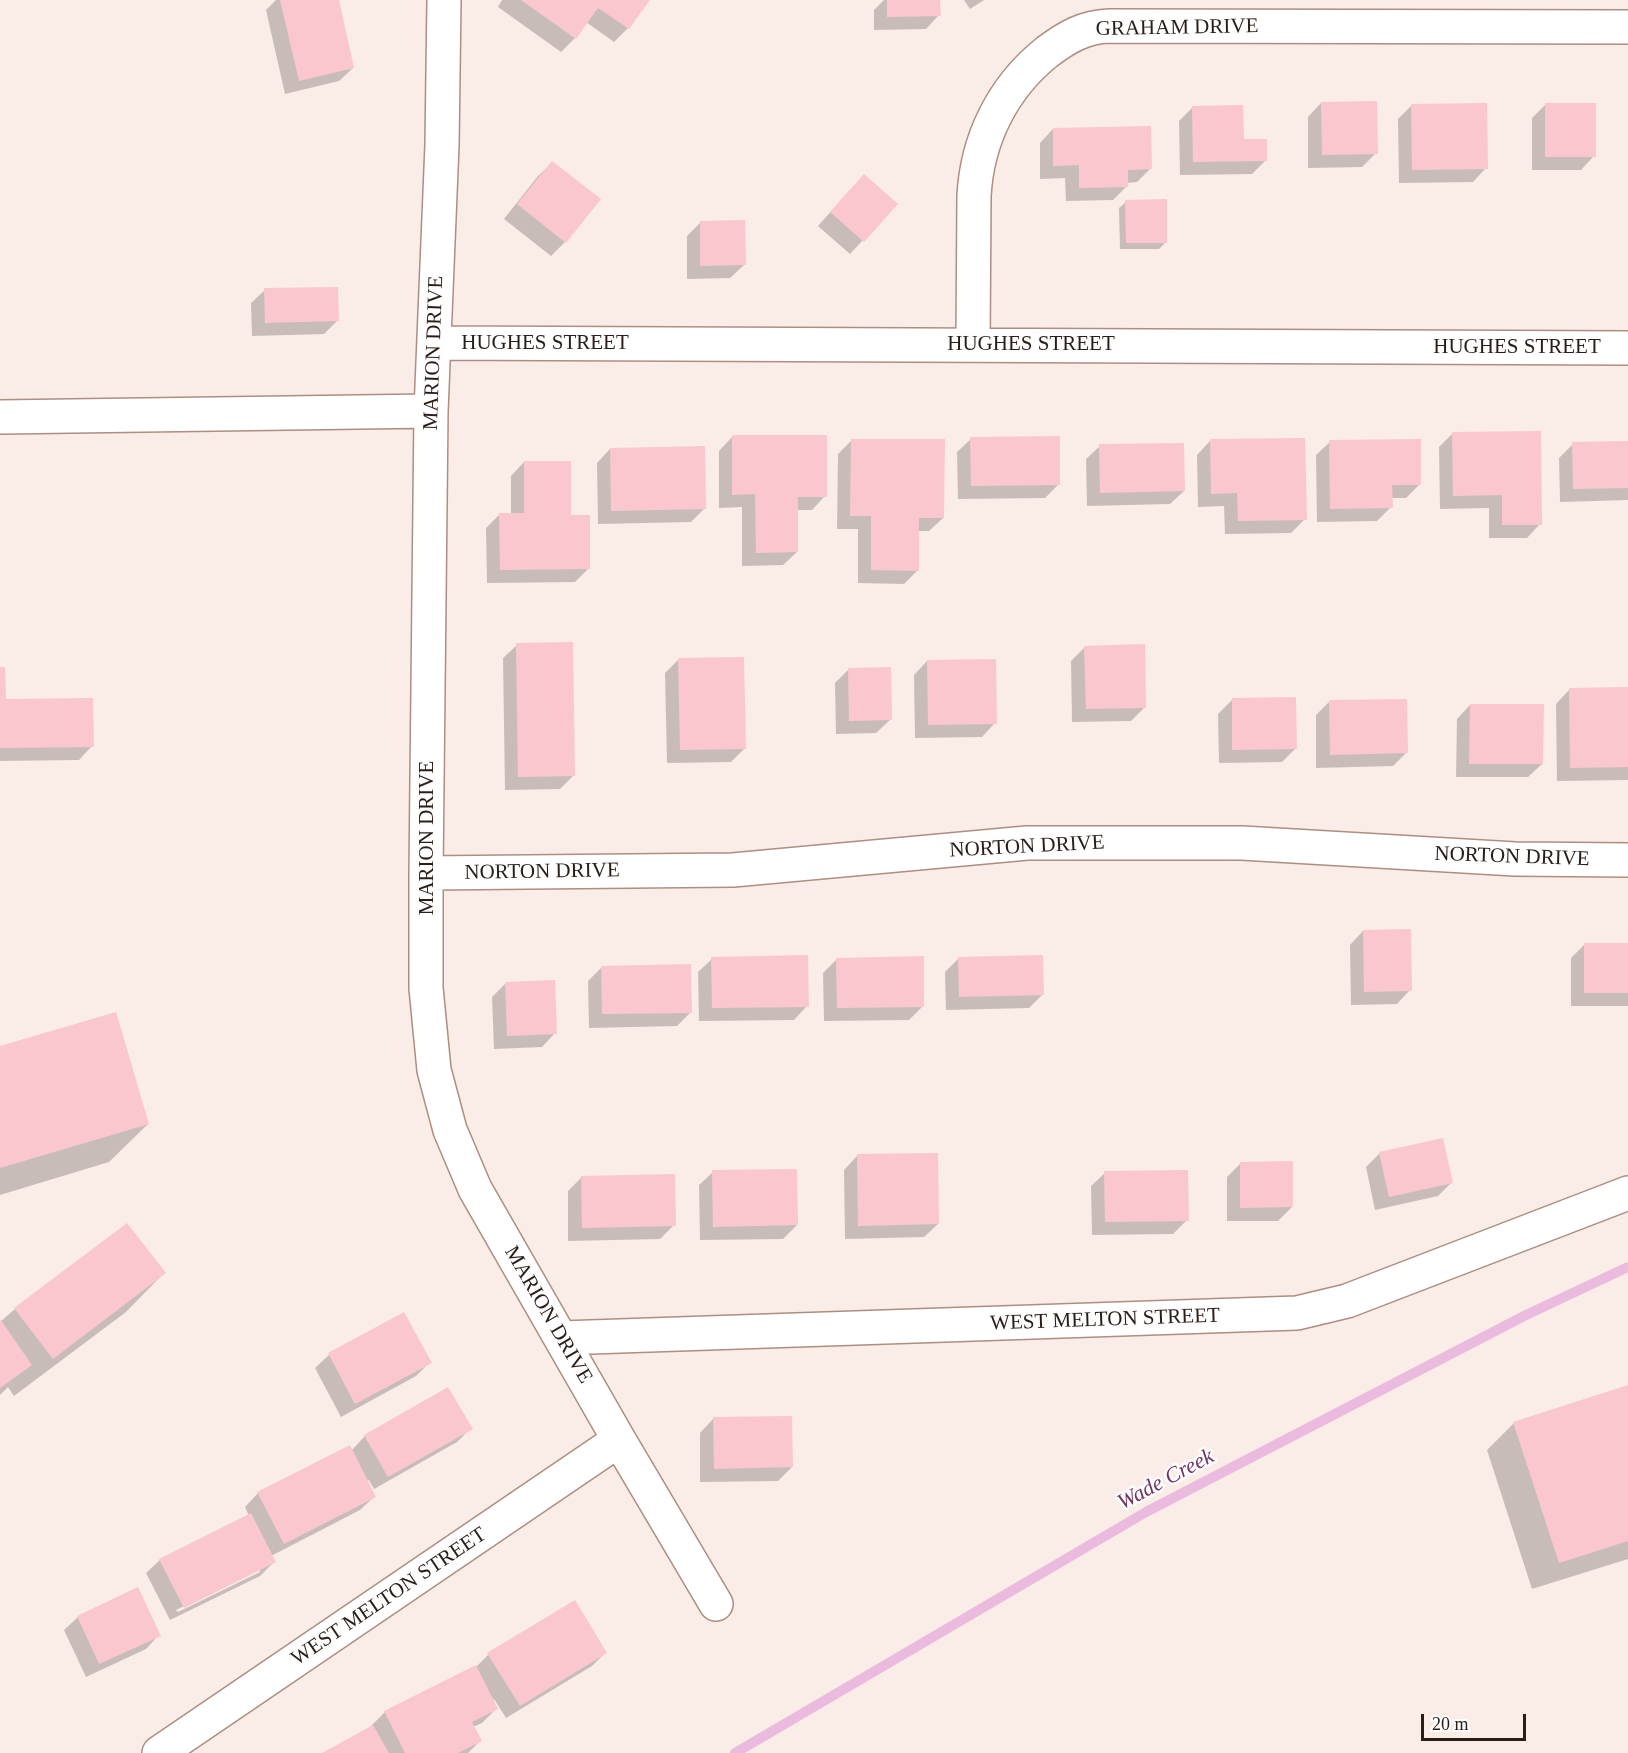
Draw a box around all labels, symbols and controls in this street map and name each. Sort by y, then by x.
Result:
street label: GRAHAM DRIVE [1095,14,1259,42]
street label: MARION DRIVE [419,275,449,431]
street label: HUGHES STREET [461,330,629,356]
street label: HUGHES STREET [947,331,1115,357]
street label: HUGHES STREET [1433,334,1601,360]
street label: MARION DRIVE [414,761,440,915]
street label: NORTON DRIVE [949,830,1105,864]
street label: NORTON DRIVE [1434,842,1590,872]
street label: NORTON DRIVE [464,858,620,886]
street label: MARION DRIVE [498,1242,598,1388]
street label: WEST MELTON STREET [990,1303,1220,1337]
water label: Wade Creek [1113,1444,1219,1516]
street label: WEST MELTON STREET [287,1522,491,1672]
scale bar [1424,1702,1529,1740]
text: 20 m [1432,1714,1469,1734]

